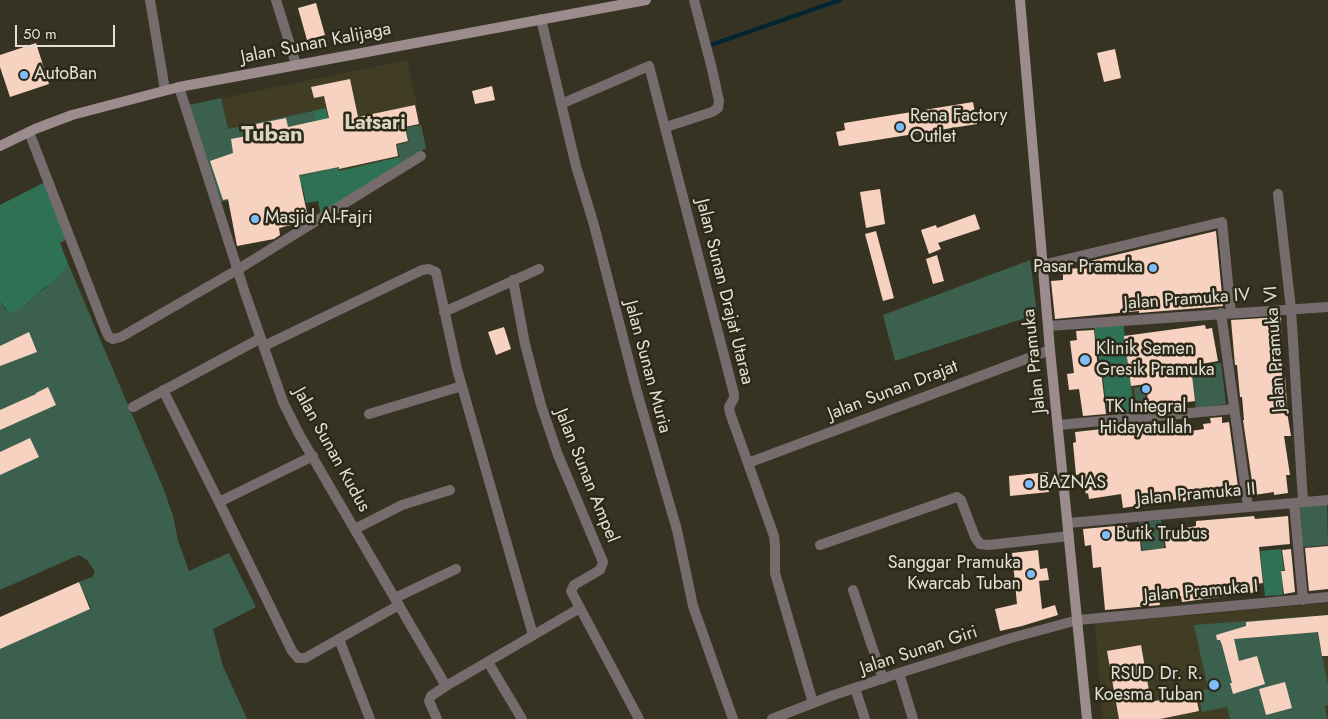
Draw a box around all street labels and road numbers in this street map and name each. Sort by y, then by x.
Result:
street label: Jalan Sunan Kalijaga [239,19,393,69]
street label: Jalan Sunan Drajat Utaraa [690,197,758,387]
street label: Jalan Pramuka IV [1123,285,1251,315]
street label: Jalan Pramuka VI [1261,285,1291,413]
street label: Jalan Sunan Muria [619,298,675,436]
street label: Jalan Pramuka [1019,308,1051,414]
street label: Jalan Sunan Drajat [825,356,961,426]
street label: Jalan Sunan Kudus [288,384,374,516]
street label: Jalan Sunan Ampel [549,406,623,546]
street label: Jalan Pramuka II [1136,479,1256,511]
street label: Jalan Pramuka I [1143,576,1259,608]
street label: Jalan Sunan Giri [857,622,981,680]

